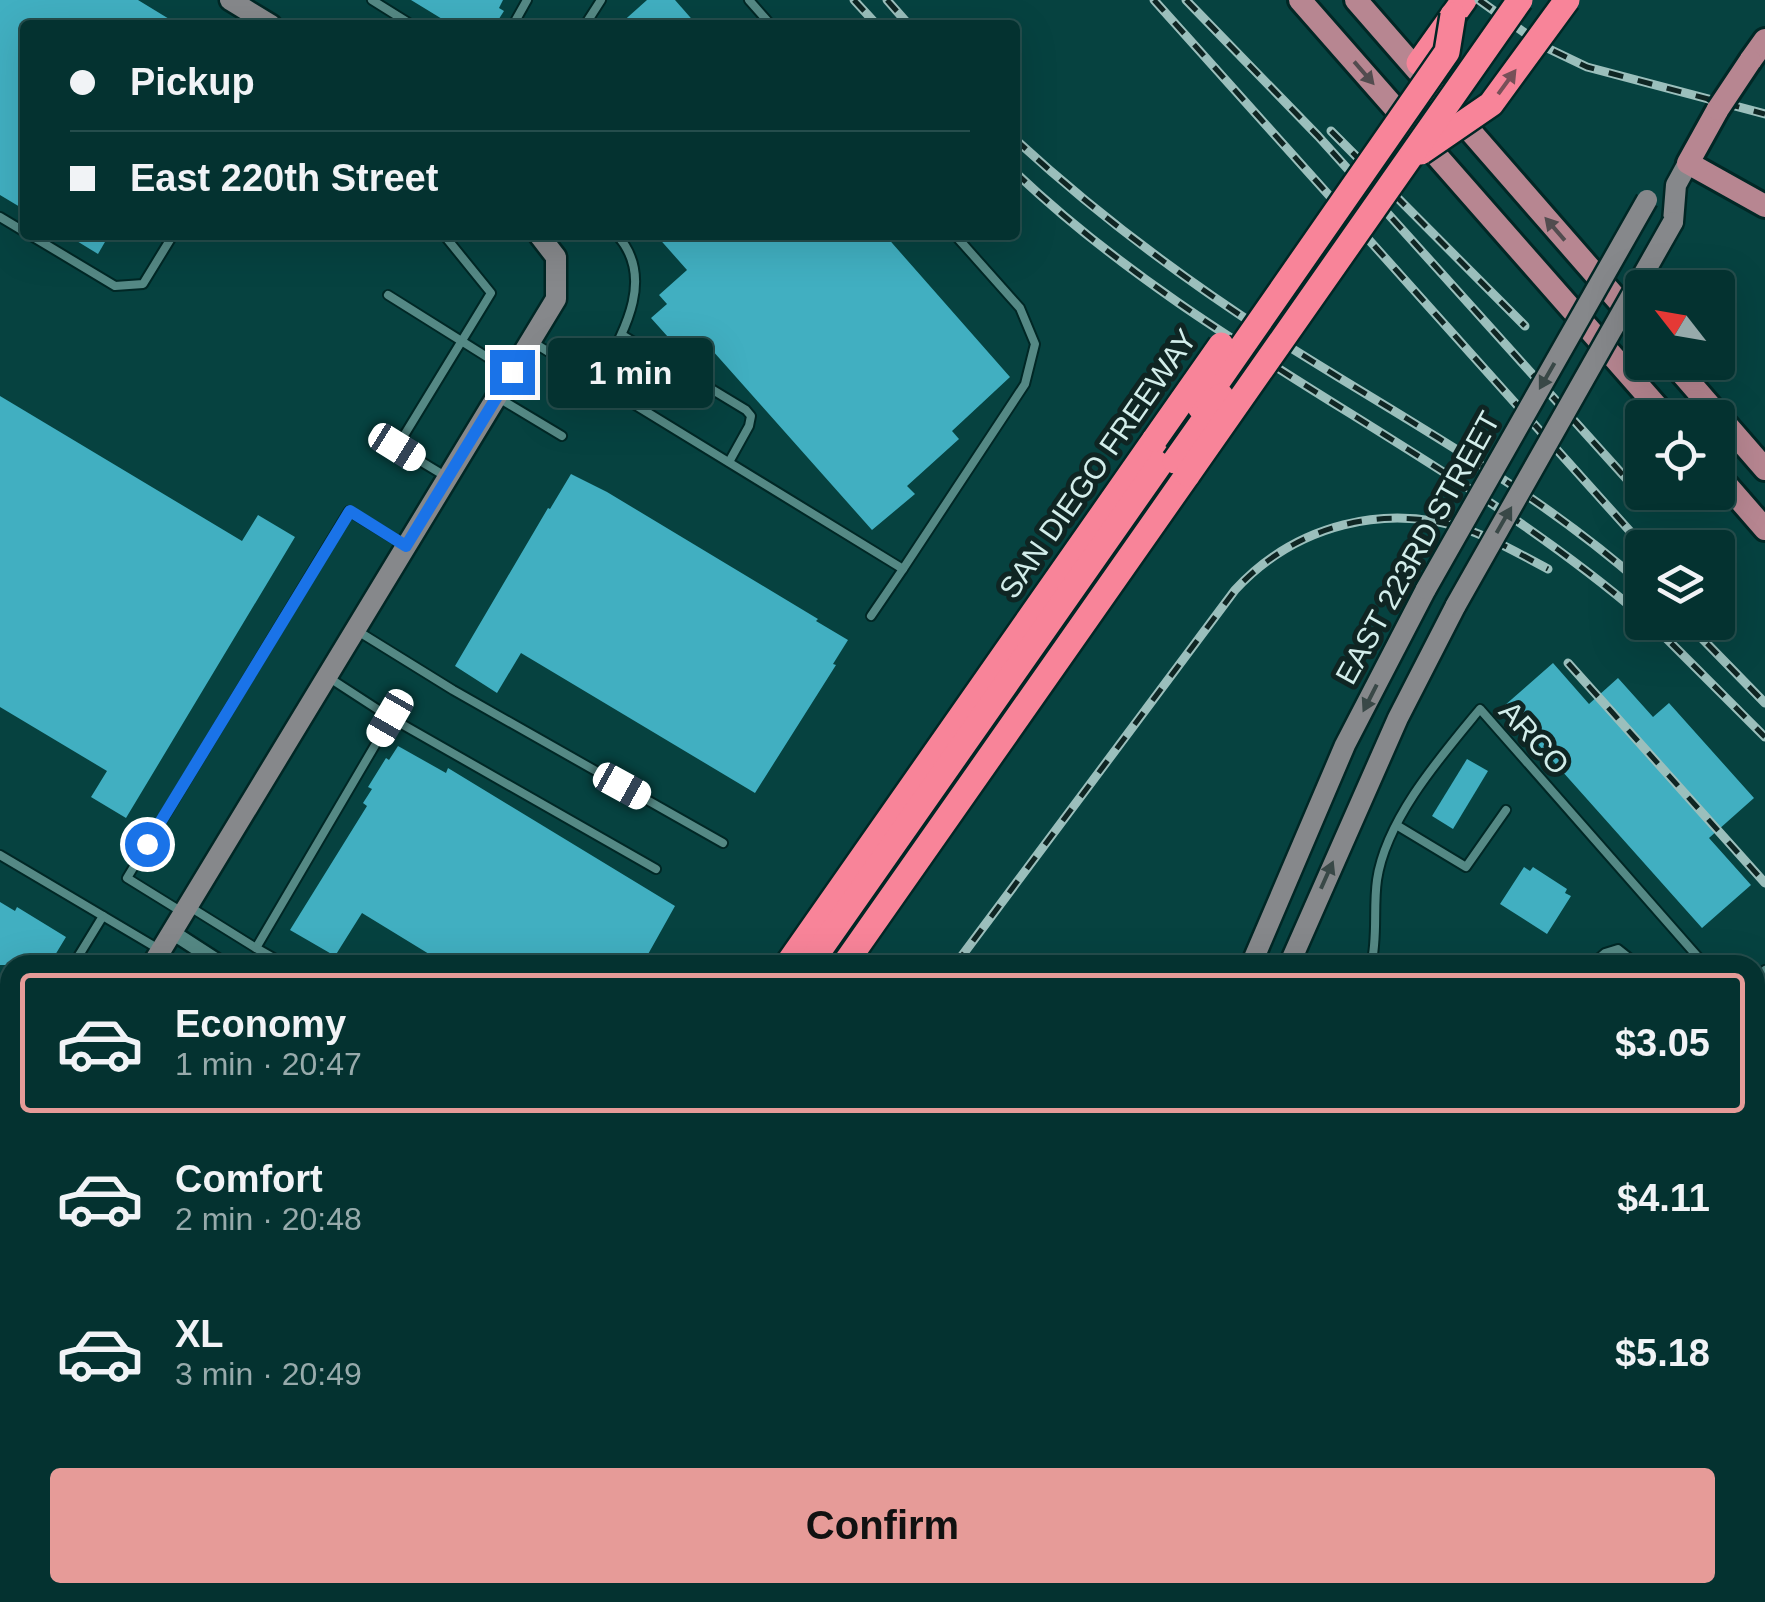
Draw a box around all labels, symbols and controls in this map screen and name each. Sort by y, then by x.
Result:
one-way arrow [1353,60,1375,85]
text: Pickup [130,61,255,103]
one-way arrow [1497,69,1516,95]
text: East 220th Street [130,157,438,199]
one-way arrow [1545,216,1567,241]
north arrow [1625,270,1735,380]
map controls [1625,270,1735,640]
street label: SAN DIEGO FREEWAY [992,323,1203,604]
callout: 1 min [547,337,712,407]
route end [490,350,535,395]
text: 1 min [589,355,672,391]
one-way arrow [1539,362,1556,390]
button: locate [1625,400,1735,510]
street label: EAST 223RD STREET [1329,406,1506,690]
car [364,418,430,476]
one-way arrow [1494,506,1512,534]
button: layers [1625,530,1735,640]
one-way arrow [1362,684,1379,713]
car [362,685,418,751]
street label: ARCO [1493,694,1576,781]
car [588,758,656,814]
route start [125,822,170,867]
one-way arrow [1318,860,1335,889]
icon: car [55,998,145,1088]
text: Economy [175,1003,346,1045]
text: $3.05 [1615,1022,1710,1064]
text: 1 min · 20:47 [175,1046,362,1082]
icon: car [55,1153,145,1243]
text: Comfort [175,1158,323,1200]
text: $4.11 [1617,1177,1710,1219]
text: 2 min · 20:48 [175,1201,362,1237]
icon: car [55,1308,145,1398]
text: XL [175,1313,224,1355]
text: $5.18 [1615,1332,1710,1374]
text: 3 min · 20:49 [175,1356,362,1392]
button: Confirm [50,1468,1715,1583]

